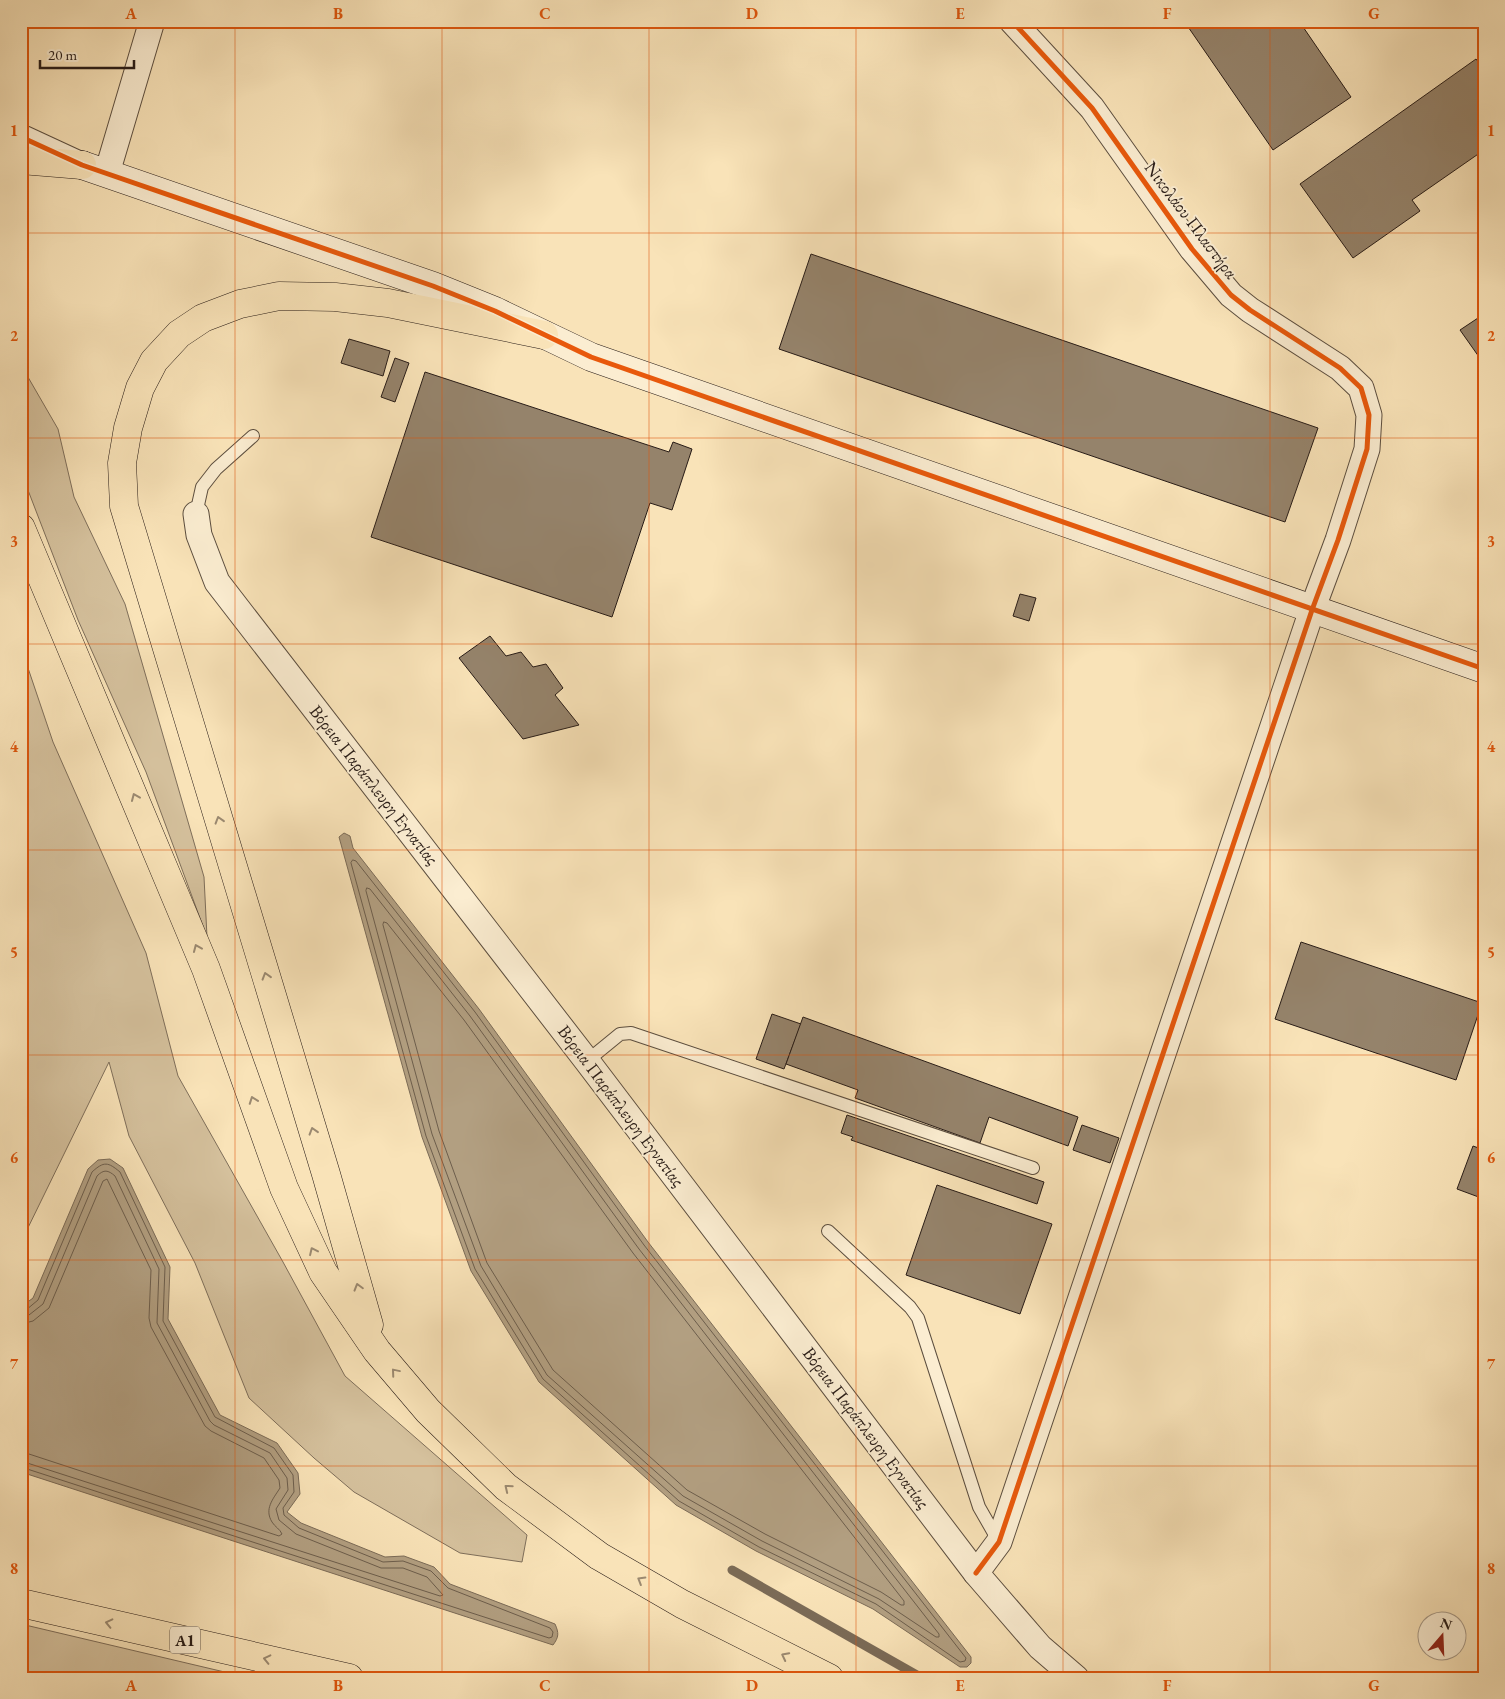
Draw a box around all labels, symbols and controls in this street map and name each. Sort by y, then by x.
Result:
text: A [124,3,137,24]
text: B [333,3,343,24]
text: C [539,3,551,24]
text: D [746,3,758,24]
text: E [955,3,965,24]
text: F [1163,3,1172,24]
text: G [1368,3,1380,24]
scale bar [40,38,134,70]
text: 20 m [48,45,77,64]
text: 1 [10,120,18,141]
text: 1 [1487,120,1495,141]
street label: Νικολάου Πλαστήρα [1140,157,1244,284]
text: 2 [10,325,19,346]
text: 2 [1487,325,1496,346]
text: 3 [10,531,18,552]
text: 3 [1487,531,1495,552]
street label: Βόρεια Παράπλευρη Εγνατίας [305,700,444,869]
text: 4 [10,736,19,757]
text: 4 [1487,736,1496,757]
one-way arrow [130,794,140,802]
one-way arrow [214,817,224,825]
text: 5 [10,942,18,963]
text: 5 [1487,942,1495,963]
one-way arrow [193,944,203,952]
one-way arrow [261,972,271,980]
street label: Βόρεια Παράπλευρη Εγνατίας [553,1020,690,1191]
one-way arrow [248,1096,258,1105]
one-way arrow [308,1128,318,1136]
text: 6 [10,1147,19,1168]
text: 6 [1487,1147,1496,1168]
one-way arrow [309,1247,320,1256]
one-way arrow [354,1284,364,1292]
street label: Βόρεια Παράπλευρη Εγνατίας [798,1342,935,1513]
text: 7 [10,1353,19,1374]
text: 7 [1487,1353,1496,1374]
one-way arrow [391,1368,400,1377]
one-way arrow [505,1485,514,1494]
text: 8 [10,1558,18,1579]
text: 8 [1487,1558,1495,1579]
one-way arrow [638,1577,647,1587]
north arrow [1418,1612,1468,1662]
text: N [1438,1613,1455,1634]
one-way arrow [104,1618,113,1629]
road number: Α1 [170,1626,200,1654]
one-way arrow [781,1652,790,1662]
one-way arrow [263,1654,272,1665]
text: A [124,1675,137,1696]
text: B [333,1675,343,1696]
text: C [539,1675,551,1696]
text: D [746,1675,758,1696]
text: E [955,1675,965,1696]
text: F [1163,1675,1172,1696]
text: G [1368,1675,1380,1696]

